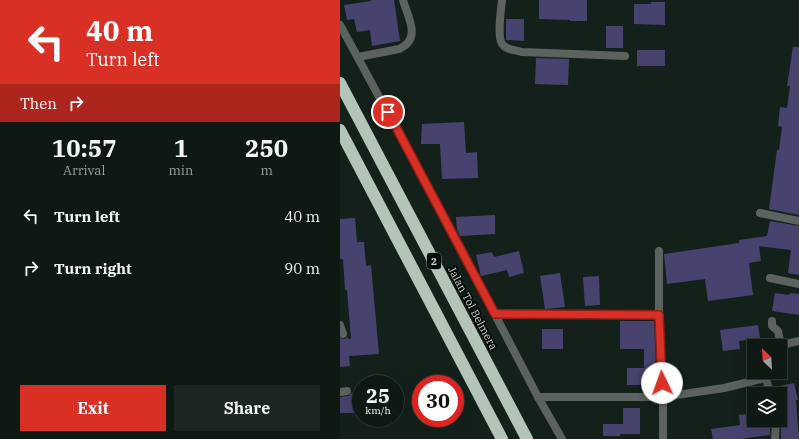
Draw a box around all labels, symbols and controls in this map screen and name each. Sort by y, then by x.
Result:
text: 40 m [86,12,153,49]
icon: left [20,16,72,68]
text: Turn left [86,48,160,71]
icon: right [65,92,87,114]
text: Then [20,94,57,113]
pin [371,95,405,129]
icon: arrive [377,101,399,123]
text: 10:57 [52,132,117,164]
text: 1 [174,132,188,164]
text: 250 [245,132,288,164]
text: Arrival [63,162,105,179]
text: min [168,162,193,179]
text: m [260,162,273,179]
icon: left [20,205,42,227]
text: Turn left [54,207,120,226]
text: 40 m [284,207,320,226]
road number: 2 [427,253,441,269]
icon: right [20,257,42,279]
text: Turn right [54,259,132,278]
text: 90 m [284,259,320,278]
street label: Jalan Tol Belmera [445,264,501,352]
north arrow [747,339,787,379]
map controls [747,339,787,427]
position arrow [641,362,683,404]
speed limit sign: 30 [412,375,464,427]
text: 25 [366,382,390,409]
button: Exit [20,385,166,431]
button: Share [174,385,320,431]
button: layers [747,387,787,427]
text: km/h [365,404,391,417]

